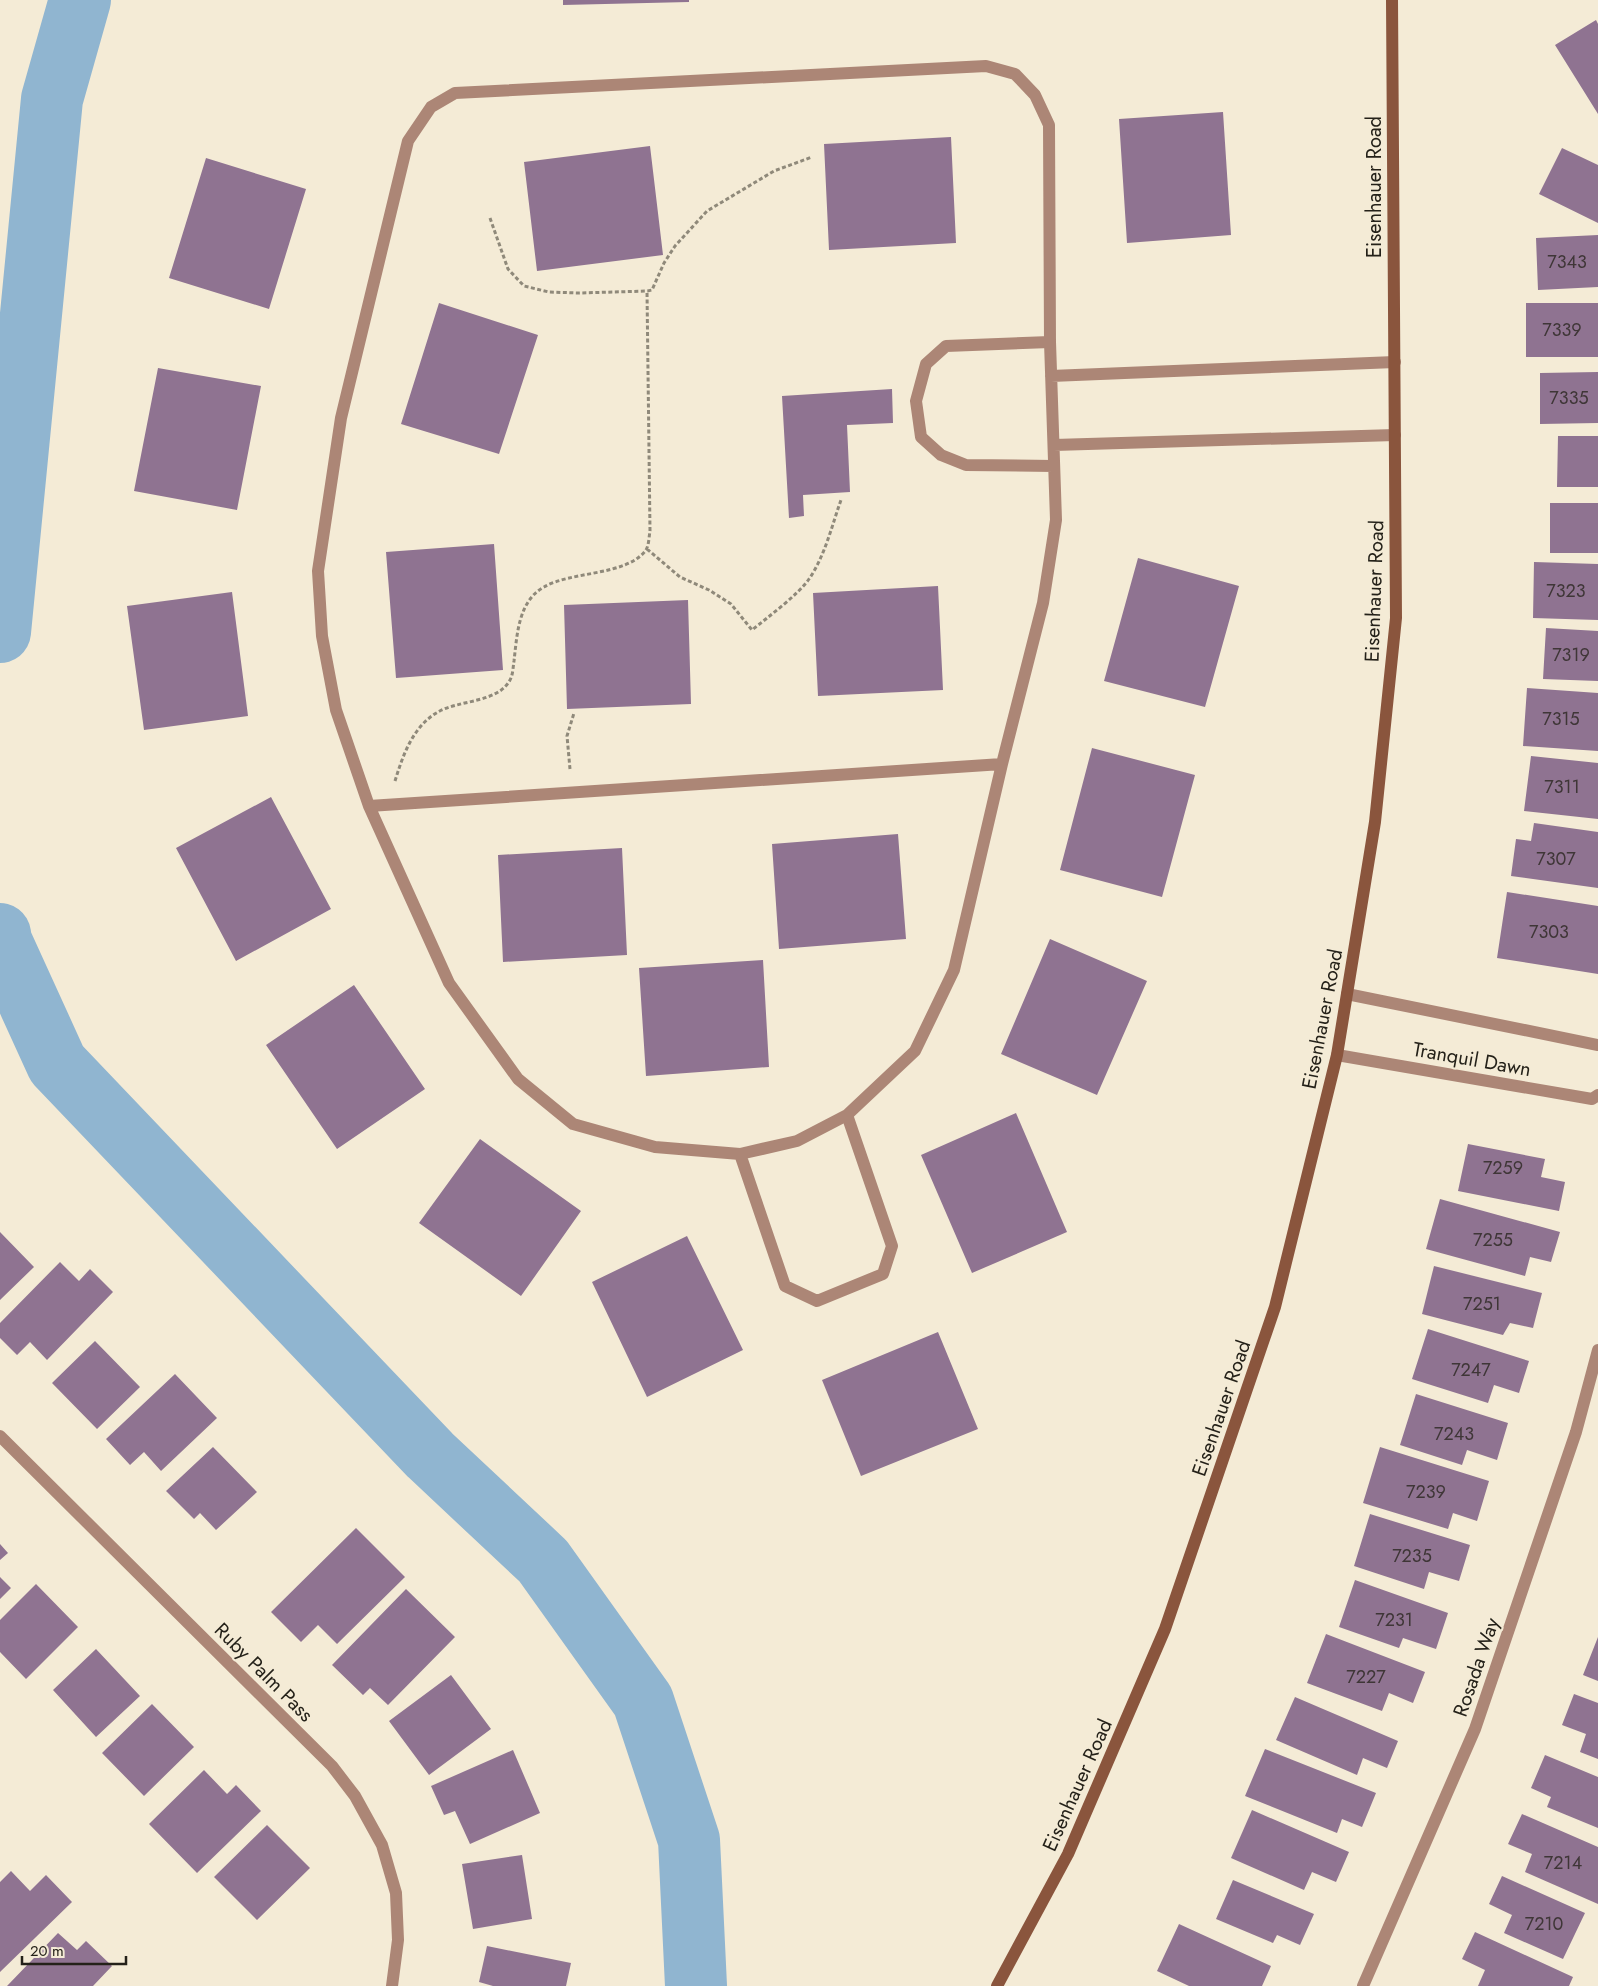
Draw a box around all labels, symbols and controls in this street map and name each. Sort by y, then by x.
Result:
street label: Eisenhauer Road [1360,116,1389,258]
house number: 7343 [1547,249,1587,275]
house number: 7339 [1542,317,1582,343]
house number: 7335 [1549,385,1589,411]
street label: Eisenhauer Road [1358,520,1391,662]
house number: 7323 [1546,578,1586,604]
house number: 7319 [1552,642,1590,668]
house number: 7315 [1542,706,1580,732]
house number: 7311 [1544,774,1580,800]
house number: 7307 [1536,846,1576,872]
house number: 7303 [1529,919,1569,945]
street label: Eisenhauer Road [1295,947,1350,1092]
street label: Tranquil Dawn [1410,1035,1533,1084]
house number: 7259 [1483,1155,1523,1181]
house number: 7255 [1473,1227,1513,1253]
house number: 7251 [1463,1291,1501,1317]
street label: Eisenhauer Road [1185,1336,1258,1480]
house number: 7247 [1451,1357,1491,1383]
house number: 7243 [1434,1421,1474,1447]
house number: 7239 [1406,1479,1446,1505]
house number: 7235 [1392,1543,1432,1569]
house number: 7231 [1375,1607,1413,1633]
street label: Rosada Way [1446,1614,1507,1721]
street label: Ruby Palm Pass [207,1616,320,1729]
house number: 7227 [1346,1664,1386,1690]
street label: Eisenhauer Road [1035,1714,1120,1856]
house number: 7214 [1544,1850,1582,1876]
house number: 7210 [1525,1911,1563,1937]
scale bar [22,1934,126,1966]
text: 20 m [30,1940,64,1962]

